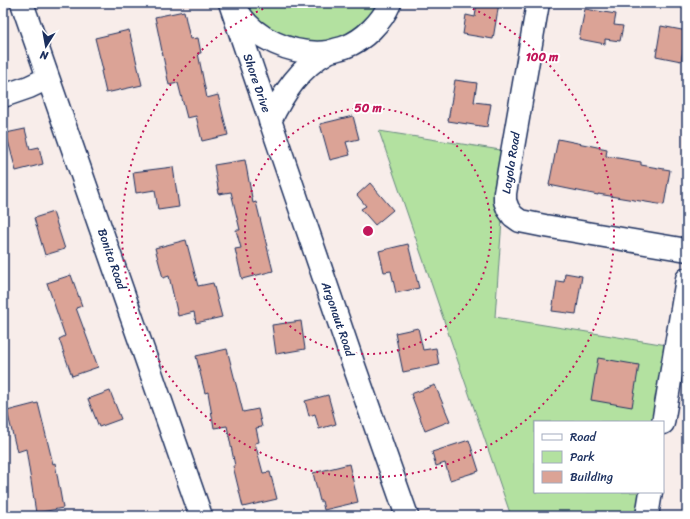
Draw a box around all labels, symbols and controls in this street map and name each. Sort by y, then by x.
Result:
north arrow [26,26,66,66]
text: N [38,45,51,66]
text: 100 m [526,46,559,68]
street label: Shore Drive [237,50,277,116]
text: 50 m [354,97,382,119]
street label: Loyola Road [495,130,527,195]
centre of rings [361,224,375,238]
street label: Bonita Road [91,225,133,293]
street label: Argonaut Road [315,278,361,360]
legend [534,421,664,493]
text: Road [570,426,597,448]
text: Park [570,446,595,468]
text: Building [570,466,613,488]

